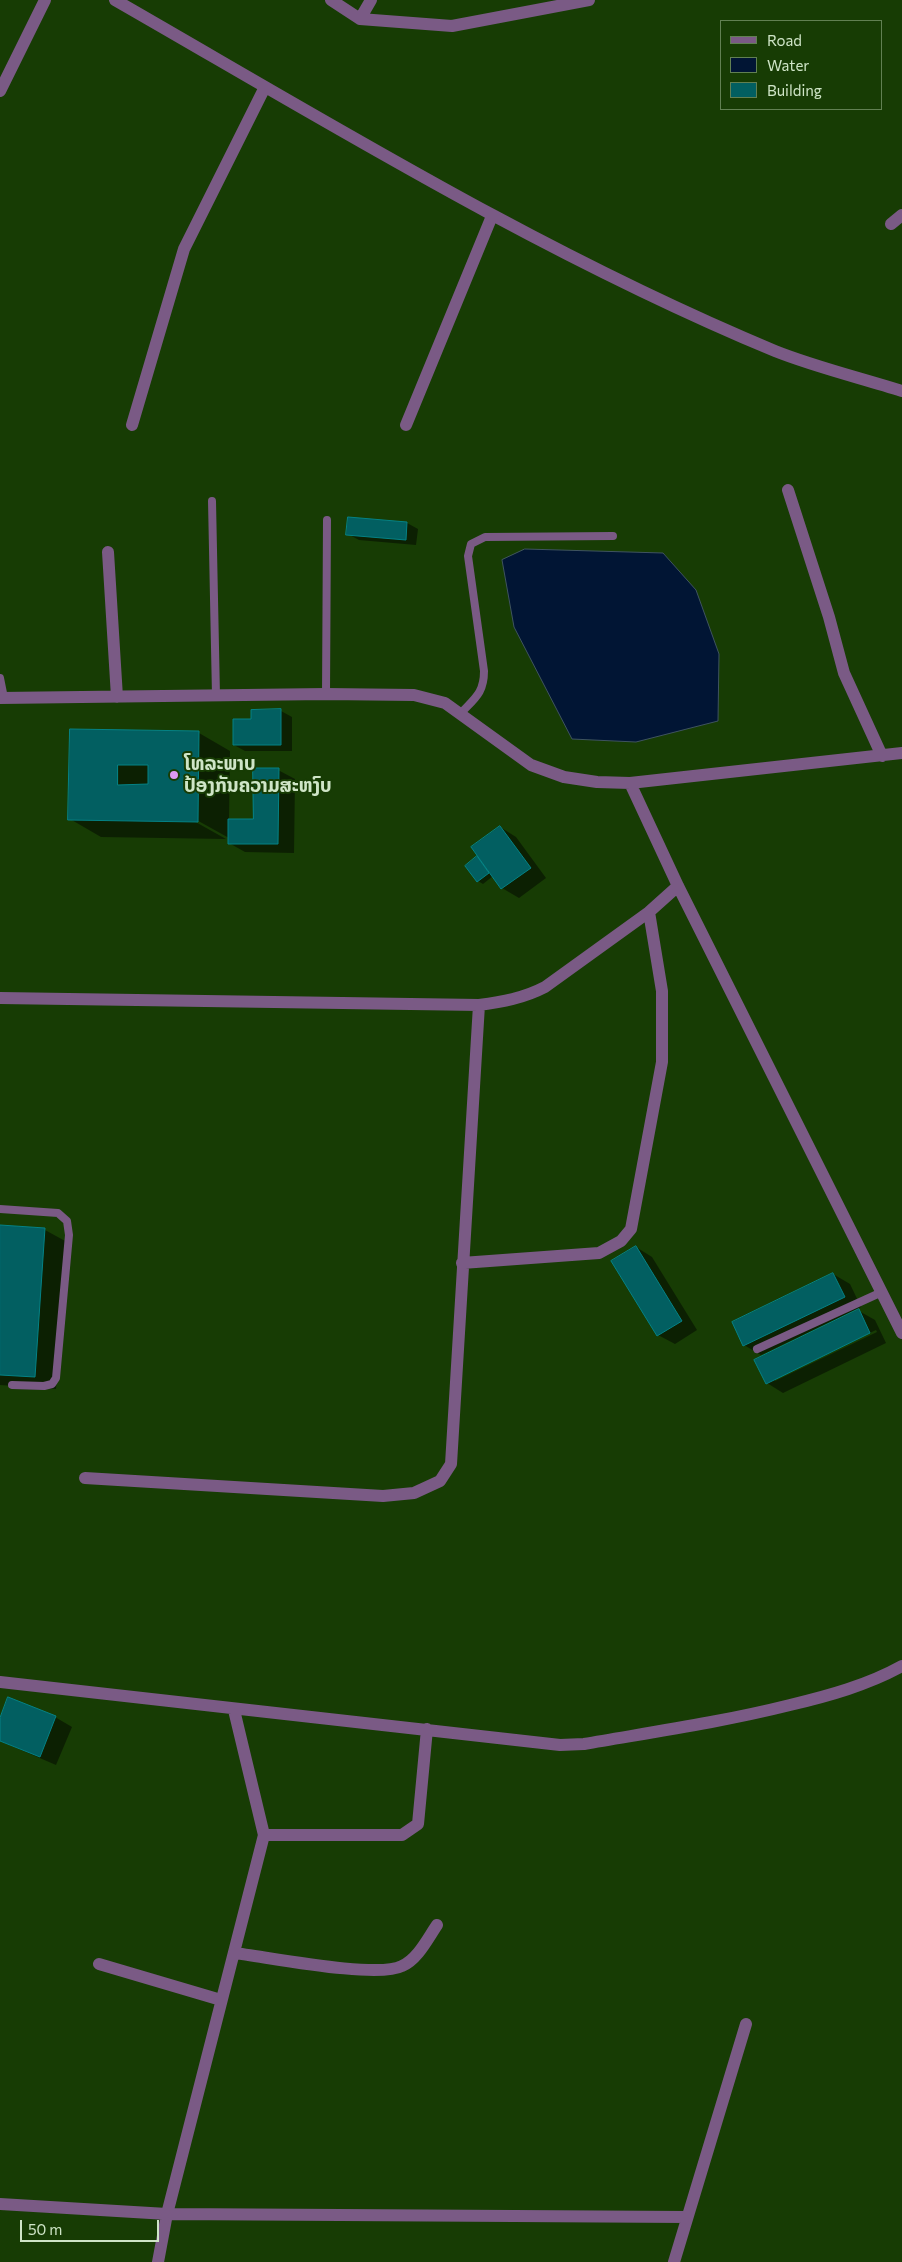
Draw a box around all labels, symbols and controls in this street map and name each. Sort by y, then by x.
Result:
legend [720,20,882,110]
text: Road [767,31,802,49]
text: Water [767,56,809,74]
text: Building [767,81,822,99]
place label: ໂທລະພາບ ປ້ອງກັນຄວາມສະຫງົບ [184,753,331,797]
marker: ໂທລະພາບ ປ້ອງກັນຄວາມສະຫງົບ [168,769,180,781]
scale bar [22,2210,161,2242]
text: 50 m [28,2220,62,2238]

